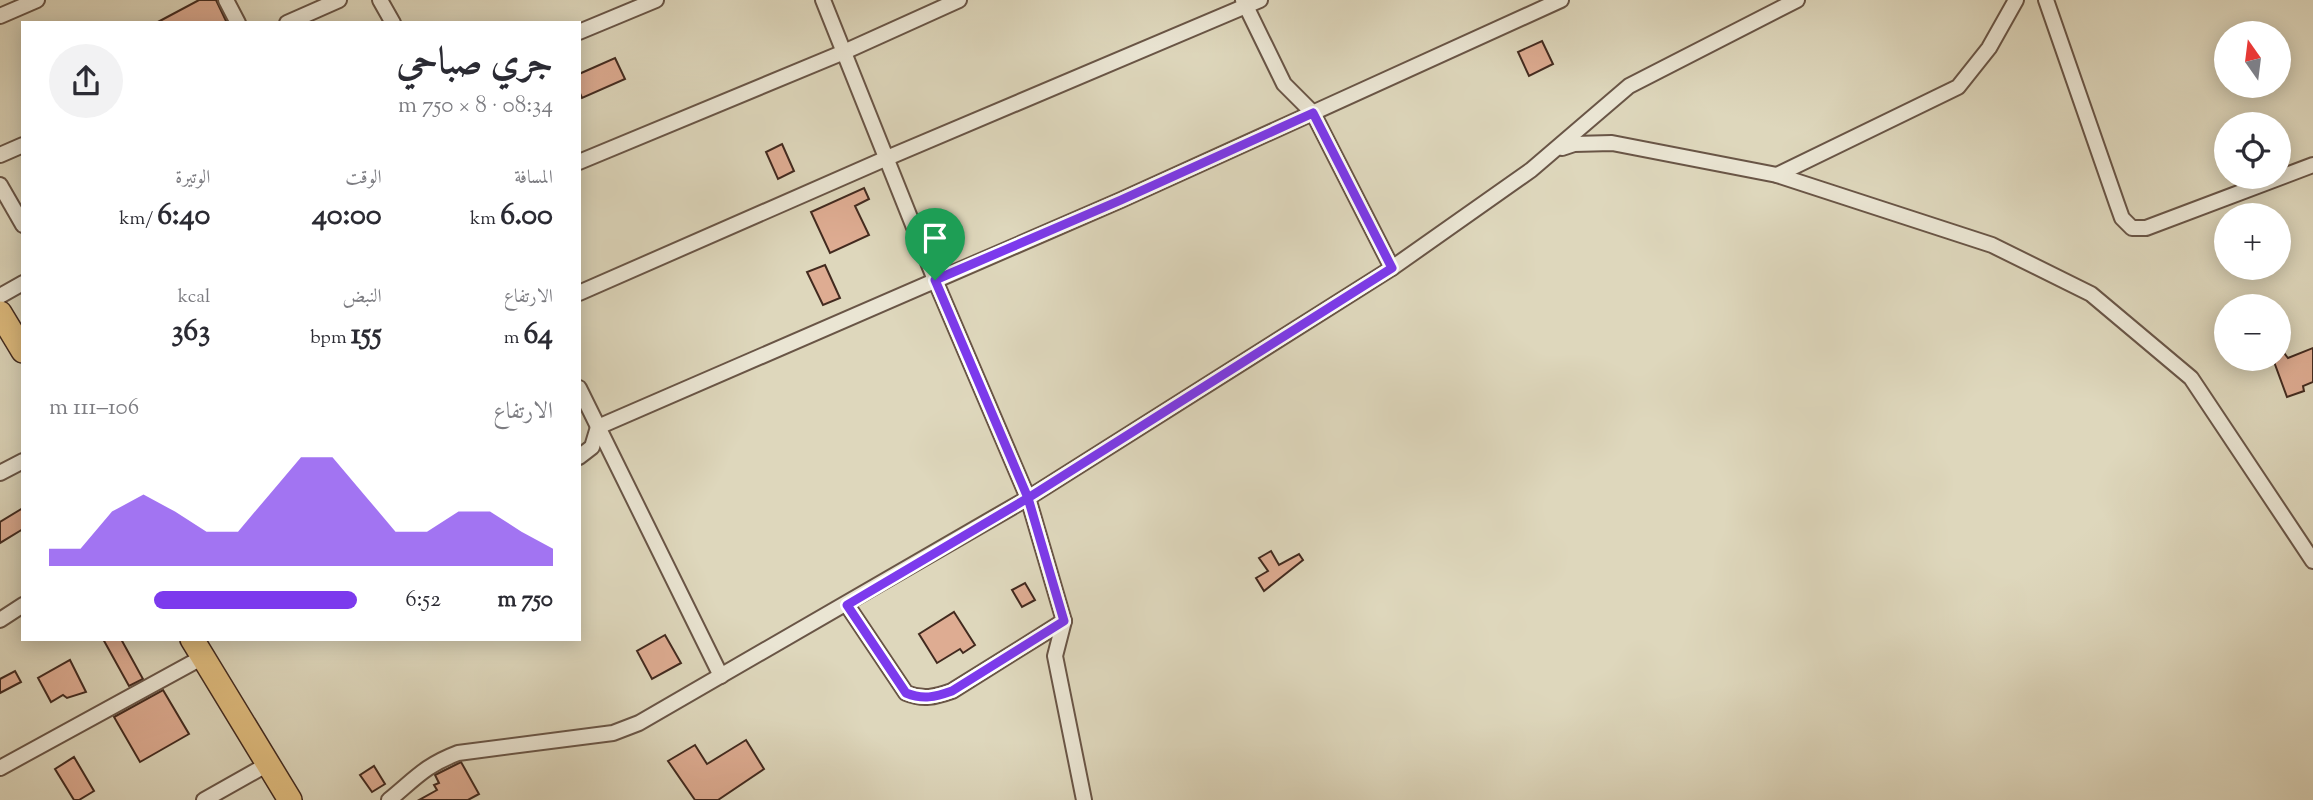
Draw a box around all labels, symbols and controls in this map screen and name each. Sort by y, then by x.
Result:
north arrow [2214,21,2291,98]
map controls [2214,21,2291,371]
text: جري صباحي [397,37,553,91]
button: share [49,44,123,118]
text: 08:34 · 8 × 750 m [398,90,553,123]
button: locate [2214,112,2291,189]
text: الوتيرة [175,165,210,192]
text: الوقت [345,165,382,192]
text: المسافة [514,165,553,192]
text: 6:40 [157,195,210,238]
text: 40:00 [312,195,382,238]
text: 6.00 [500,195,553,238]
button: + [2214,203,2291,280]
text: /km [119,206,157,233]
text: km [470,206,500,233]
pin [905,208,965,280]
icon: arrive [916,219,954,257]
text: kcal [178,284,210,311]
text: النبض [343,284,382,311]
text: الارتفاع [504,284,553,311]
button: − [2214,294,2291,371]
text: 363 [171,311,210,354]
text: 155 [351,314,382,357]
text: 64 [524,314,553,357]
text: bpm [310,325,351,352]
text: m [504,325,524,352]
text: 106–111 m [49,392,139,425]
text: الارتفاع [493,396,553,429]
text: 6:52 [405,584,441,617]
text: 750 m [498,584,553,617]

